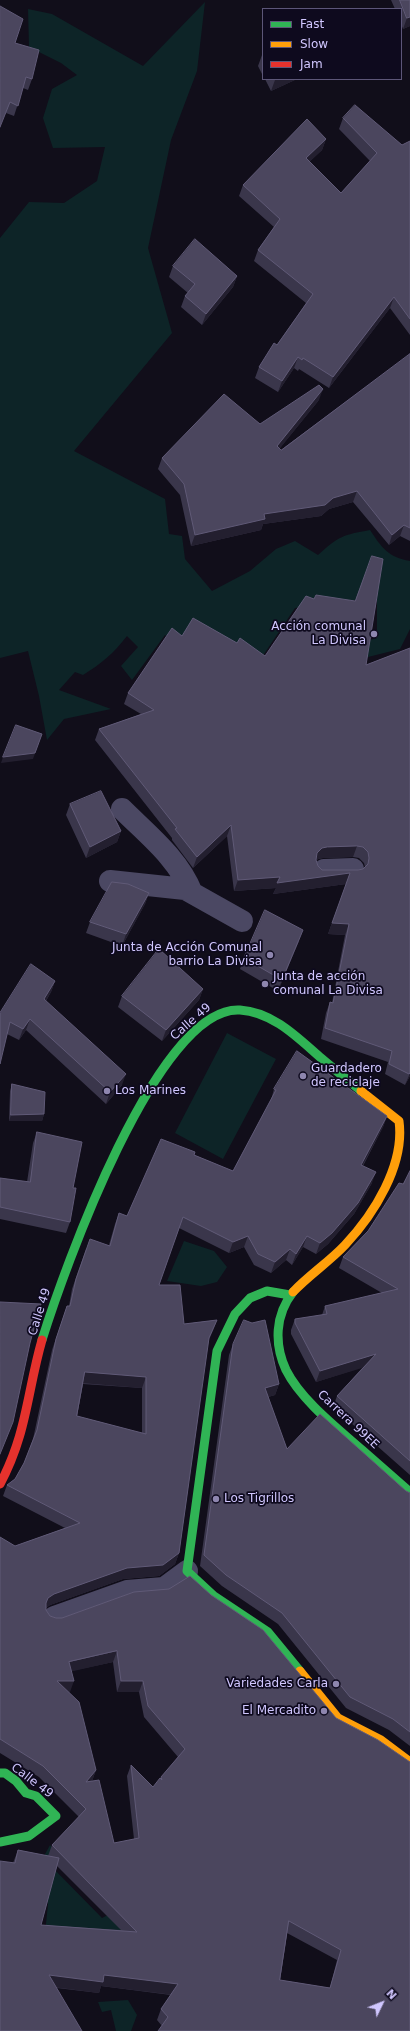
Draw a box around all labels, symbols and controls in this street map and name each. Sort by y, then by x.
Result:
legend [262,8,402,80]
text: Fast [300,17,324,31]
text: Slow [300,37,328,51]
text: Jam [300,57,323,71]
place label: Acción comunal La Divisa [271,620,366,648]
marker: Acción comunal La Divisa [369,629,379,639]
place label: Junta de Acción Comunal barrio La Divisa [112,941,262,969]
marker: Junta de Acción Comunal barrio La Divisa [265,950,275,960]
place label: Junta de acción comunal La Divisa [273,970,383,998]
marker: Junta de acción comunal La Divisa [260,979,270,989]
street label: Calle 49 [168,1001,214,1043]
place label: Guardadero de reciclaje [311,1062,382,1090]
marker: Guardadero de reciclaje [298,1071,308,1081]
place label: Los Marines [115,1084,186,1098]
marker: Los Marines [102,1086,112,1096]
street label: Calle 49 [26,1287,54,1337]
street label: Carrera 99EE [314,1388,382,1452]
place label: Los Tigrillos [224,1492,294,1506]
marker: Los Tigrillos [211,1494,221,1504]
place label: Variedades Carla [226,1677,328,1691]
marker: Variedades Carla [331,1679,341,1689]
place label: El Mercadito [242,1704,316,1718]
marker: El Mercadito [319,1706,329,1716]
street label: Calle 49 [8,1761,56,1801]
north arrow [362,1983,402,2023]
text: N [383,1987,399,2002]

